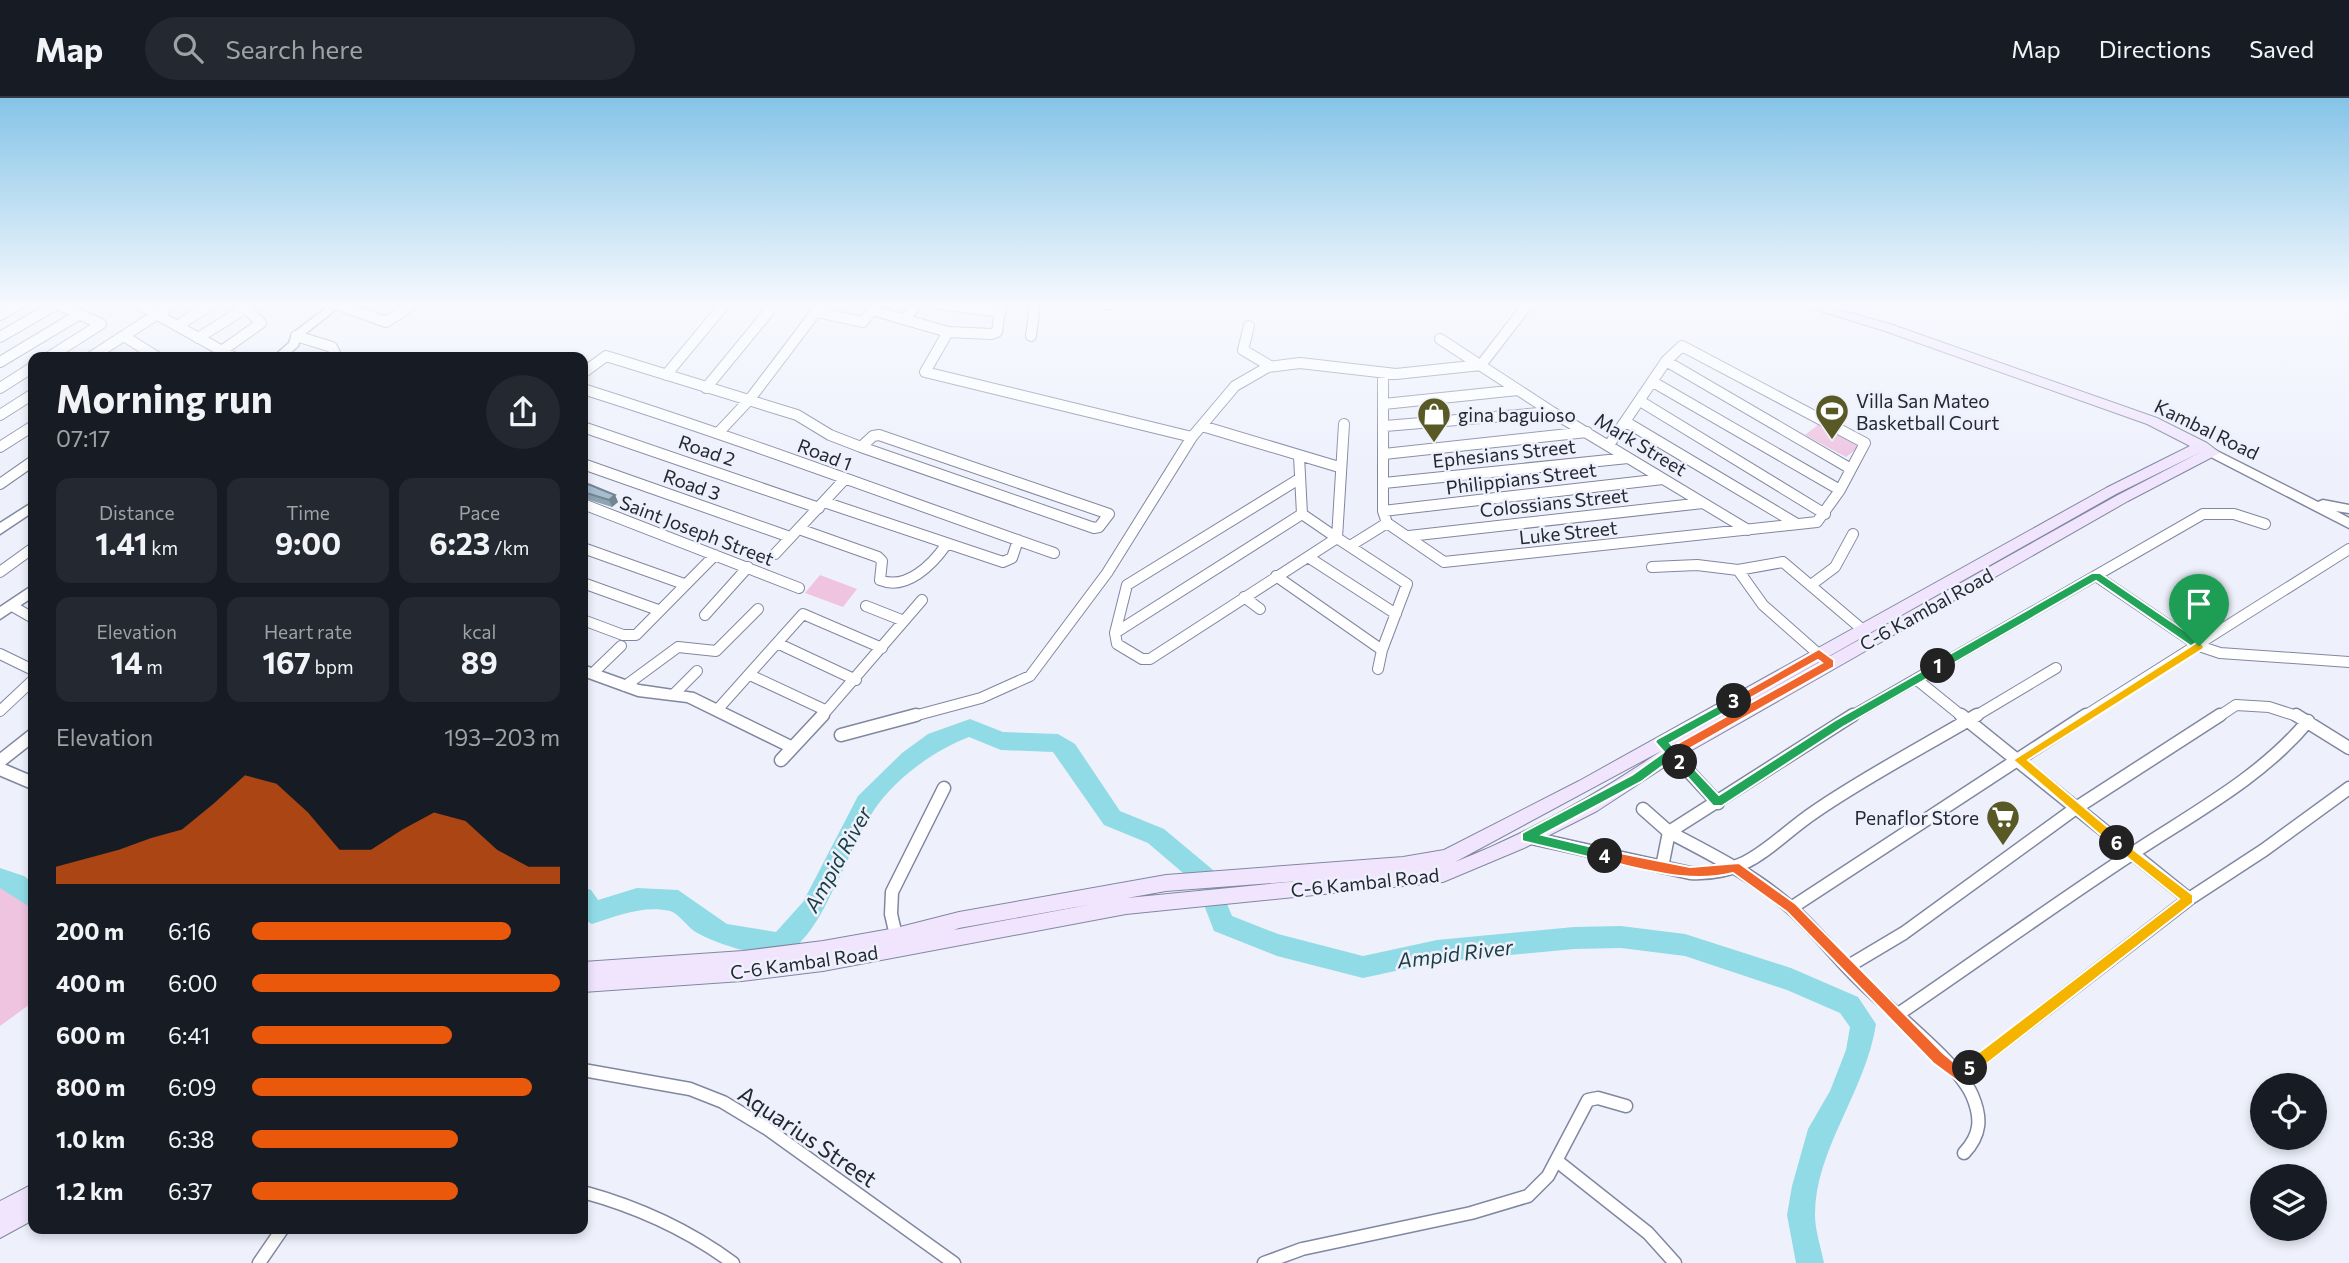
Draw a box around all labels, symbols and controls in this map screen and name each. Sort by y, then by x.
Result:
search box [145,17,635,80]
text: Map [35,28,103,69]
icon: search [169,29,207,67]
text: Search here [225,33,363,64]
text: Map [2011,34,2061,63]
text: Directions [2099,34,2211,63]
text: Saved [2249,34,2314,63]
text: Morning run [56,374,273,421]
button: share [486,375,560,449]
place label: Villa San Mateo Basketball Court [1856,389,1999,434]
sports icon: Villa San Mateo Basketball Court [1813,392,1851,441]
street label: Kambal Road [2151,394,2263,464]
shop icon: gina baguioso [1415,395,1453,444]
place label: gina baguioso [1458,403,1576,426]
street label: Mark Street [1591,408,1691,481]
text: 07:17 [56,424,110,452]
street label: Road 2 [676,430,738,470]
street label: Road 1 [795,433,855,475]
street label: Ephesians Street [1431,434,1577,472]
street label: Philippians Street [1444,457,1598,499]
street label: Road 3 [660,464,724,504]
street label: Colossians Street [1479,483,1630,521]
street label: Saint Joseph Street [617,490,777,570]
text: Distance [99,501,174,524]
text: Time [286,501,330,524]
text: Pace [459,501,500,524]
street label: Luke Street [1518,515,1618,549]
text: 1.41 [95,524,148,561]
text: 9:00 [275,524,341,561]
text: 6:23 [429,524,490,561]
text: km [148,536,178,559]
text: /km [490,536,529,559]
street label: C-6 Kambal Road [1855,563,1997,655]
pin [2169,574,2229,646]
icon: arrive [2180,585,2218,623]
text: Elevation [97,620,177,643]
text: Heart rate [264,620,352,643]
text: kcal [462,620,496,643]
text: 14 [111,643,143,680]
text: 167 [262,643,311,680]
text: 89 [461,643,498,680]
pin: 1 [1920,648,1955,684]
text: 1 [1933,654,1942,677]
text: m [143,655,163,678]
text: bpm [311,655,353,678]
pin: 3 [1716,684,1752,718]
text: 3 [1728,689,1739,712]
text: Elevation [56,723,153,751]
text: 193–203 m [444,723,560,751]
pin: 2 [1662,744,1698,780]
text: 2 [1674,750,1685,773]
supermarket icon: Penaflor Store [1984,798,2022,847]
water label: Ampid River [797,802,876,917]
place label: Penaflor Store [1854,806,1979,829]
pin: 6 [2100,826,2134,860]
text: 6 [2111,831,2122,854]
pin: 4 [1588,838,1622,874]
text: 4 [1599,844,1610,867]
street label: C-6 Kambal Road [1290,863,1440,901]
text: 200 m [56,917,124,945]
text: 6:16 [168,917,211,945]
water label: Ampid River [1395,933,1515,973]
street label: C-6 Kambal Road [729,940,879,984]
text: 400 m [56,969,125,997]
text: 6:00 [168,969,217,997]
text: 600 m [56,1021,125,1049]
text: 6:41 [168,1021,210,1049]
pin: 5 [1952,1051,1988,1086]
text: 5 [1964,1056,1975,1079]
text: 800 m [56,1073,125,1101]
text: 6:09 [168,1073,216,1101]
map controls [2250,1073,2327,1241]
button: locate [2250,1073,2327,1150]
street label: Aquarius Street [733,1079,883,1193]
text: 1.0 km [56,1125,125,1153]
text: 6:38 [168,1125,214,1153]
button: layers [2250,1164,2327,1241]
text: 1.2 km [56,1177,123,1205]
text: 6:37 [168,1177,213,1205]

